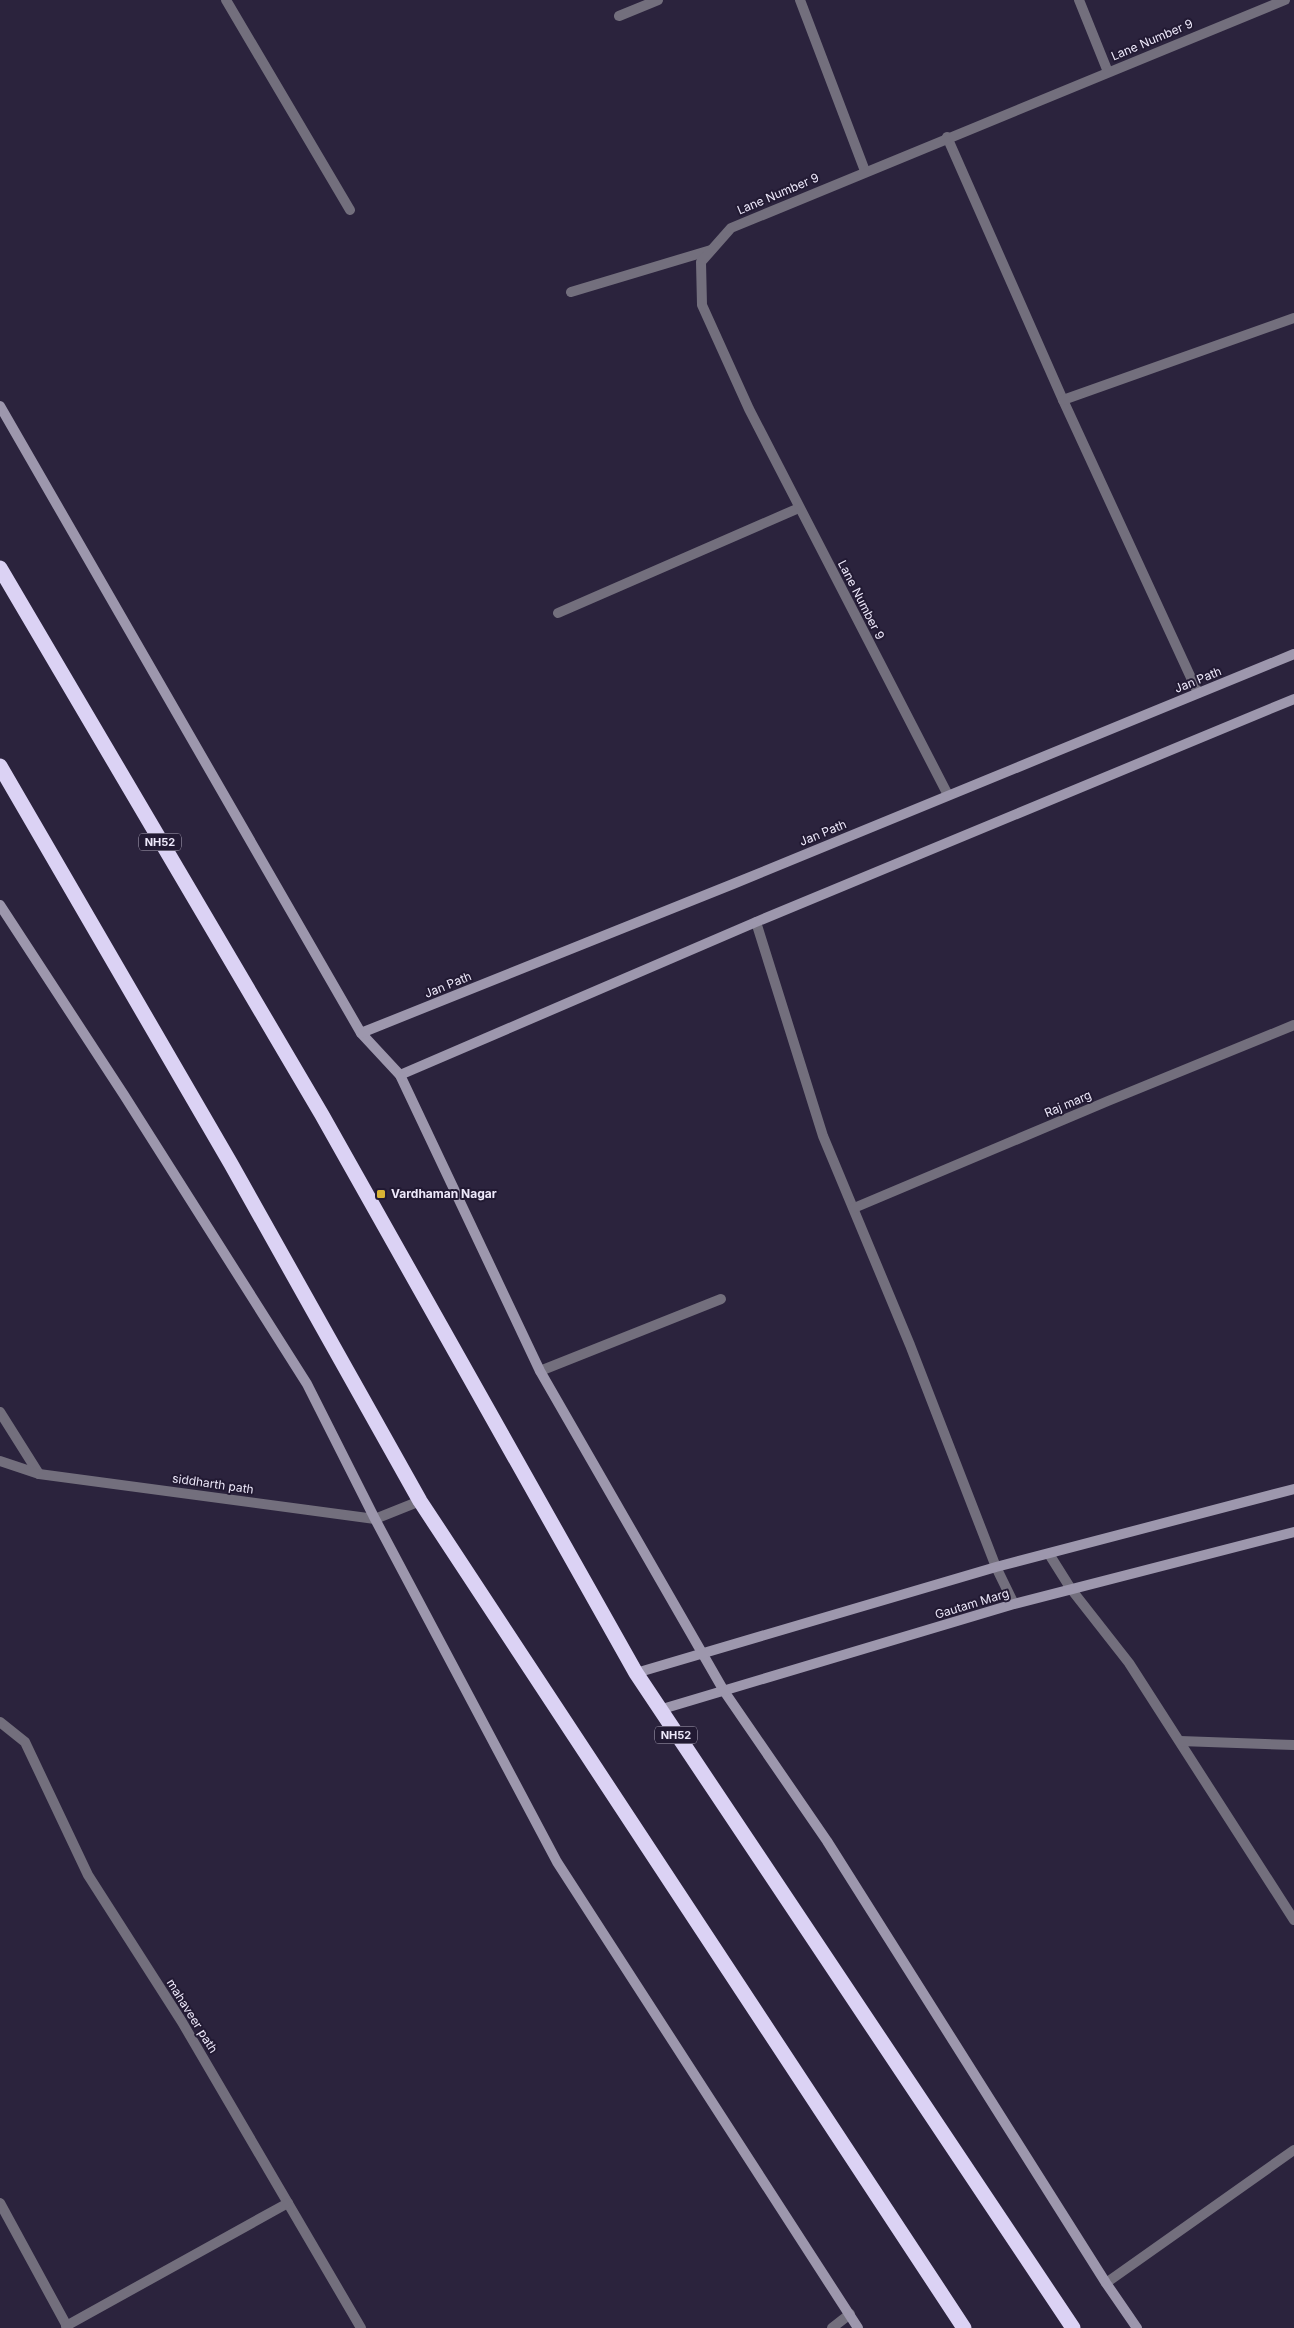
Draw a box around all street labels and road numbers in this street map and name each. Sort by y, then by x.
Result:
street label: Lane Number 9 [1109,16,1195,64]
street label: Lane Number 9 [735,170,821,218]
street label: Lane Number 9 [835,557,888,642]
street label: Jan Path [1172,663,1224,696]
street label: Jan Path [797,816,849,849]
road number: NH52 [139,834,181,850]
street label: Jan Path [422,968,474,1001]
street label: Raj marg [1042,1087,1094,1120]
street label: siddharth path [171,1470,255,1497]
street label: Gautam Marg [933,1585,1011,1622]
road number: NH52 [655,1726,697,1744]
street label: mahaveer path [164,1976,221,2056]

